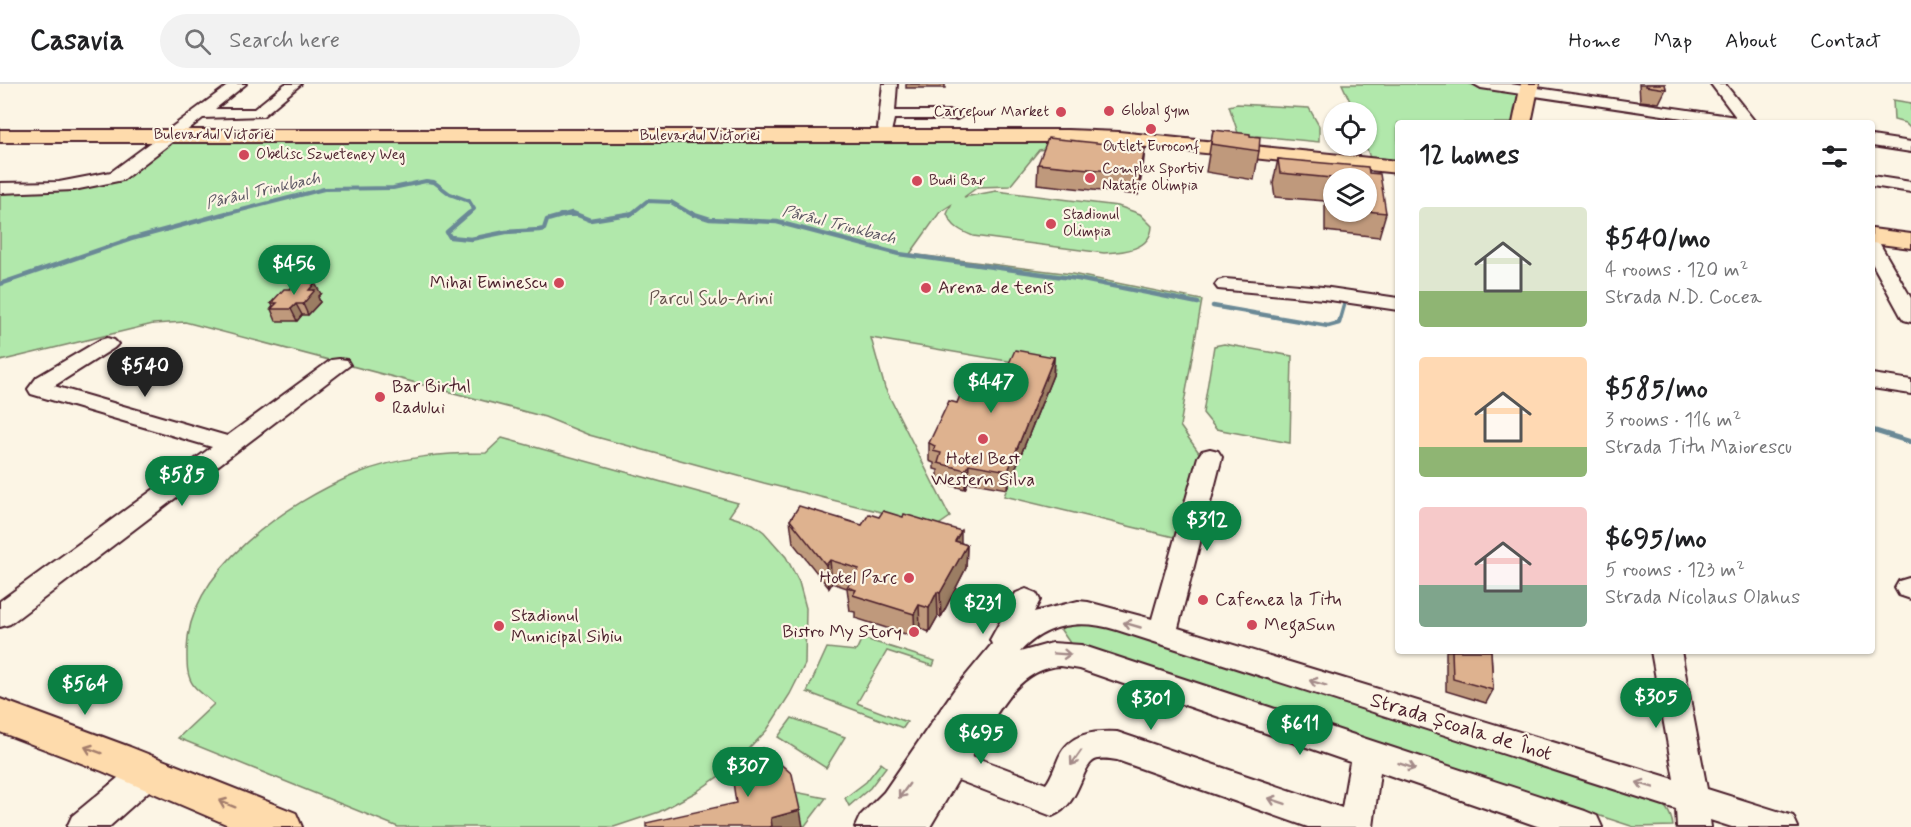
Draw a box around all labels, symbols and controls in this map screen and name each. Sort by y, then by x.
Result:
search box [160,14,580,68]
text: Casavia [30,23,124,60]
icon: search [181,25,214,58]
text: Search here [229,27,340,55]
text: Home [1569,27,1621,55]
text: Map [1654,27,1692,55]
text: About [1725,27,1777,55]
text: Contact [1810,27,1881,55]
place label: Global gym [1121,101,1190,122]
place label: Carrefour Market [934,102,1049,124]
map controls [1323,102,1377,222]
button: locate [1323,102,1377,156]
marker: Global gym [1102,104,1116,118]
marker: Carrefour Market [1054,105,1068,119]
marker: Outlet Euroconf [1144,122,1158,136]
street label: Bulevardul Victoriei [154,125,274,145]
street label: Bulevardul Victoriei [640,126,760,146]
place label: Outlet Euroconf [1103,137,1200,157]
text: 12 homes [1419,139,1519,173]
icon: filters [1818,140,1851,173]
place label: Obelisc Szweteney Weg [256,145,405,165]
marker: Obelisc Szweteney Weg [237,148,251,162]
place label: Complex Sportiv Natație Olimpia [1102,159,1204,196]
water label: Pârâul Trinkbach [204,168,322,214]
button: layers [1323,168,1377,222]
place label: Budi Bar [929,171,986,191]
marker: Complex Sportiv Natație Olimpia [1083,171,1097,185]
marker: Budi Bar [910,174,924,188]
water label: Pârâul Trinkbach [780,201,898,249]
place label: Stadionul Olimpia [1063,205,1120,242]
marker: Stadionul Olimpia [1044,217,1058,231]
text: $540/mo [1605,223,1710,257]
icon: home [1467,231,1539,303]
pin: $456 [258,245,330,296]
text: $456 [272,251,316,278]
text: 4 rooms · 120 m² [1605,257,1748,284]
place label: Mihai Eminescu [430,271,547,295]
marker: Mihai Eminescu [552,276,566,290]
place label: Arena de tenis [938,276,1054,300]
marker: Arena de tenis [919,281,933,295]
text: Strada N.D. Cocea [1605,284,1762,311]
park label: Parcul Sub-Arini [649,287,773,311]
pin: $540 [109,347,181,398]
text: $540 [121,353,169,380]
pin: $447 [955,363,1027,414]
text: $447 [968,369,1014,396]
text: $585/mo [1605,373,1708,407]
place label: Bar Birtul Radului [392,375,471,420]
icon: home [1467,381,1539,453]
marker: Bar Birtul Radului [373,390,387,404]
text: 3 rooms · 116 m² [1605,407,1741,434]
marker: Hotel Best Western Silva [976,432,990,446]
text: Strada Titu Maiorescu [1605,434,1792,461]
place label: Hotel Best Western Silva [931,447,1035,492]
pin: $585 [146,456,218,507]
text: $585 [159,462,205,489]
pin: $312 [1171,501,1243,552]
text: $312 [1186,507,1228,534]
text: $695/mo [1605,523,1707,557]
icon: home [1467,531,1539,603]
text: 5 rooms · 123 m² [1605,557,1745,584]
place label: Hotel Parc [819,566,897,590]
marker: Hotel Parc [902,571,916,585]
pin: $231 [947,584,1019,635]
text: Strada Nicolaus Olahus [1605,584,1800,611]
place label: Cafenea la Titu [1215,588,1342,612]
text: $231 [964,590,1002,617]
marker: Cafenea la Titu [1196,593,1210,607]
place label: Stadionul Municipal Sibiu [511,604,622,649]
place label: MegaSun [1264,613,1335,639]
marker: MegaSun [1245,618,1259,632]
marker: Stadionul Municipal Sibiu [492,619,506,633]
one-way arrow [1123,619,1142,630]
place label: Bistro My Story [782,620,902,644]
marker: Bistro My Story [907,625,921,639]
one-way arrow [1052,649,1071,660]
pin: $564 [49,665,121,716]
text: $564 [62,671,108,698]
one-way arrow [1309,677,1328,688]
pin: $305 [1620,678,1692,729]
pin: $301 [1115,680,1187,731]
text: $305 [1634,684,1678,711]
text: $301 [1131,686,1171,713]
street label: Strada Școala de Înot [1367,686,1555,768]
pin: $611 [1264,705,1336,756]
text: $611 [1281,711,1319,738]
pin: $695 [945,714,1017,765]
text: $695 [958,720,1004,747]
one-way arrow [84,744,103,755]
pin: $307 [712,747,784,798]
one-way arrow [1070,750,1082,766]
text: $307 [726,753,770,780]
one-way arrow [1397,762,1416,773]
one-way arrow [1636,779,1655,790]
one-way arrow [898,783,911,799]
one-way arrow [1268,795,1287,806]
one-way arrow [218,798,237,809]

